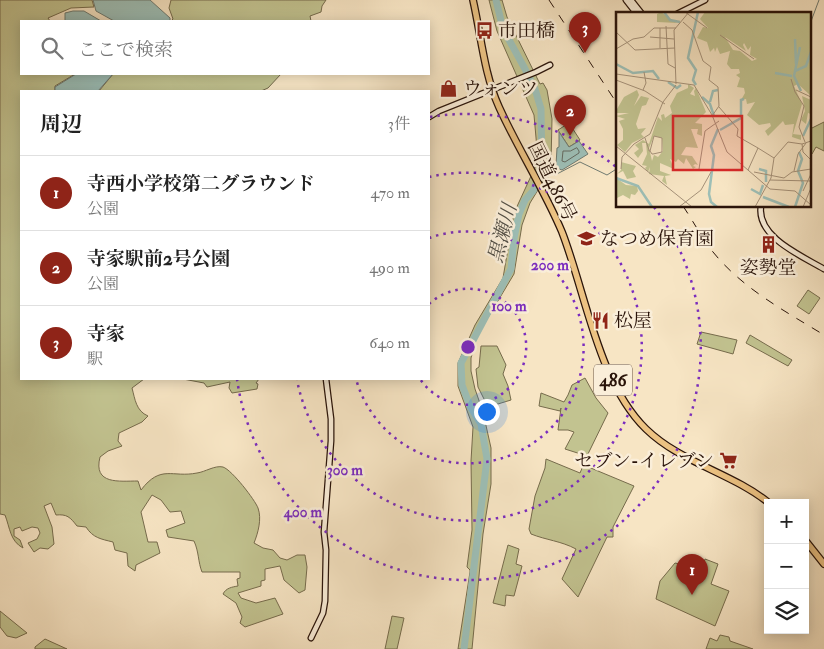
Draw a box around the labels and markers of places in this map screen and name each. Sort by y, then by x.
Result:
pin: 3 [569,12,601,53]
place label: 市田橋 [498,19,555,43]
bus stop icon: 市田橋 [474,20,494,40]
place label: ウォンツ [463,77,538,101]
shop icon: ウォンツ [439,78,459,98]
pin: 2 [554,95,586,136]
place label: なつめ保育園 [600,227,714,251]
school or university icon: なつめ保育園 [576,228,596,248]
building icon: 姿勢堂 [758,234,778,254]
place label: 姿勢堂 [739,256,797,280]
place label: 松屋 [614,309,652,333]
restaurant icon: 松屋 [590,310,610,330]
centre of rings [459,338,477,356]
place label: セブン-イレブン [574,449,714,473]
supermarket icon: セブン-イレブン [718,450,738,470]
pin: 1 [676,554,708,595]

